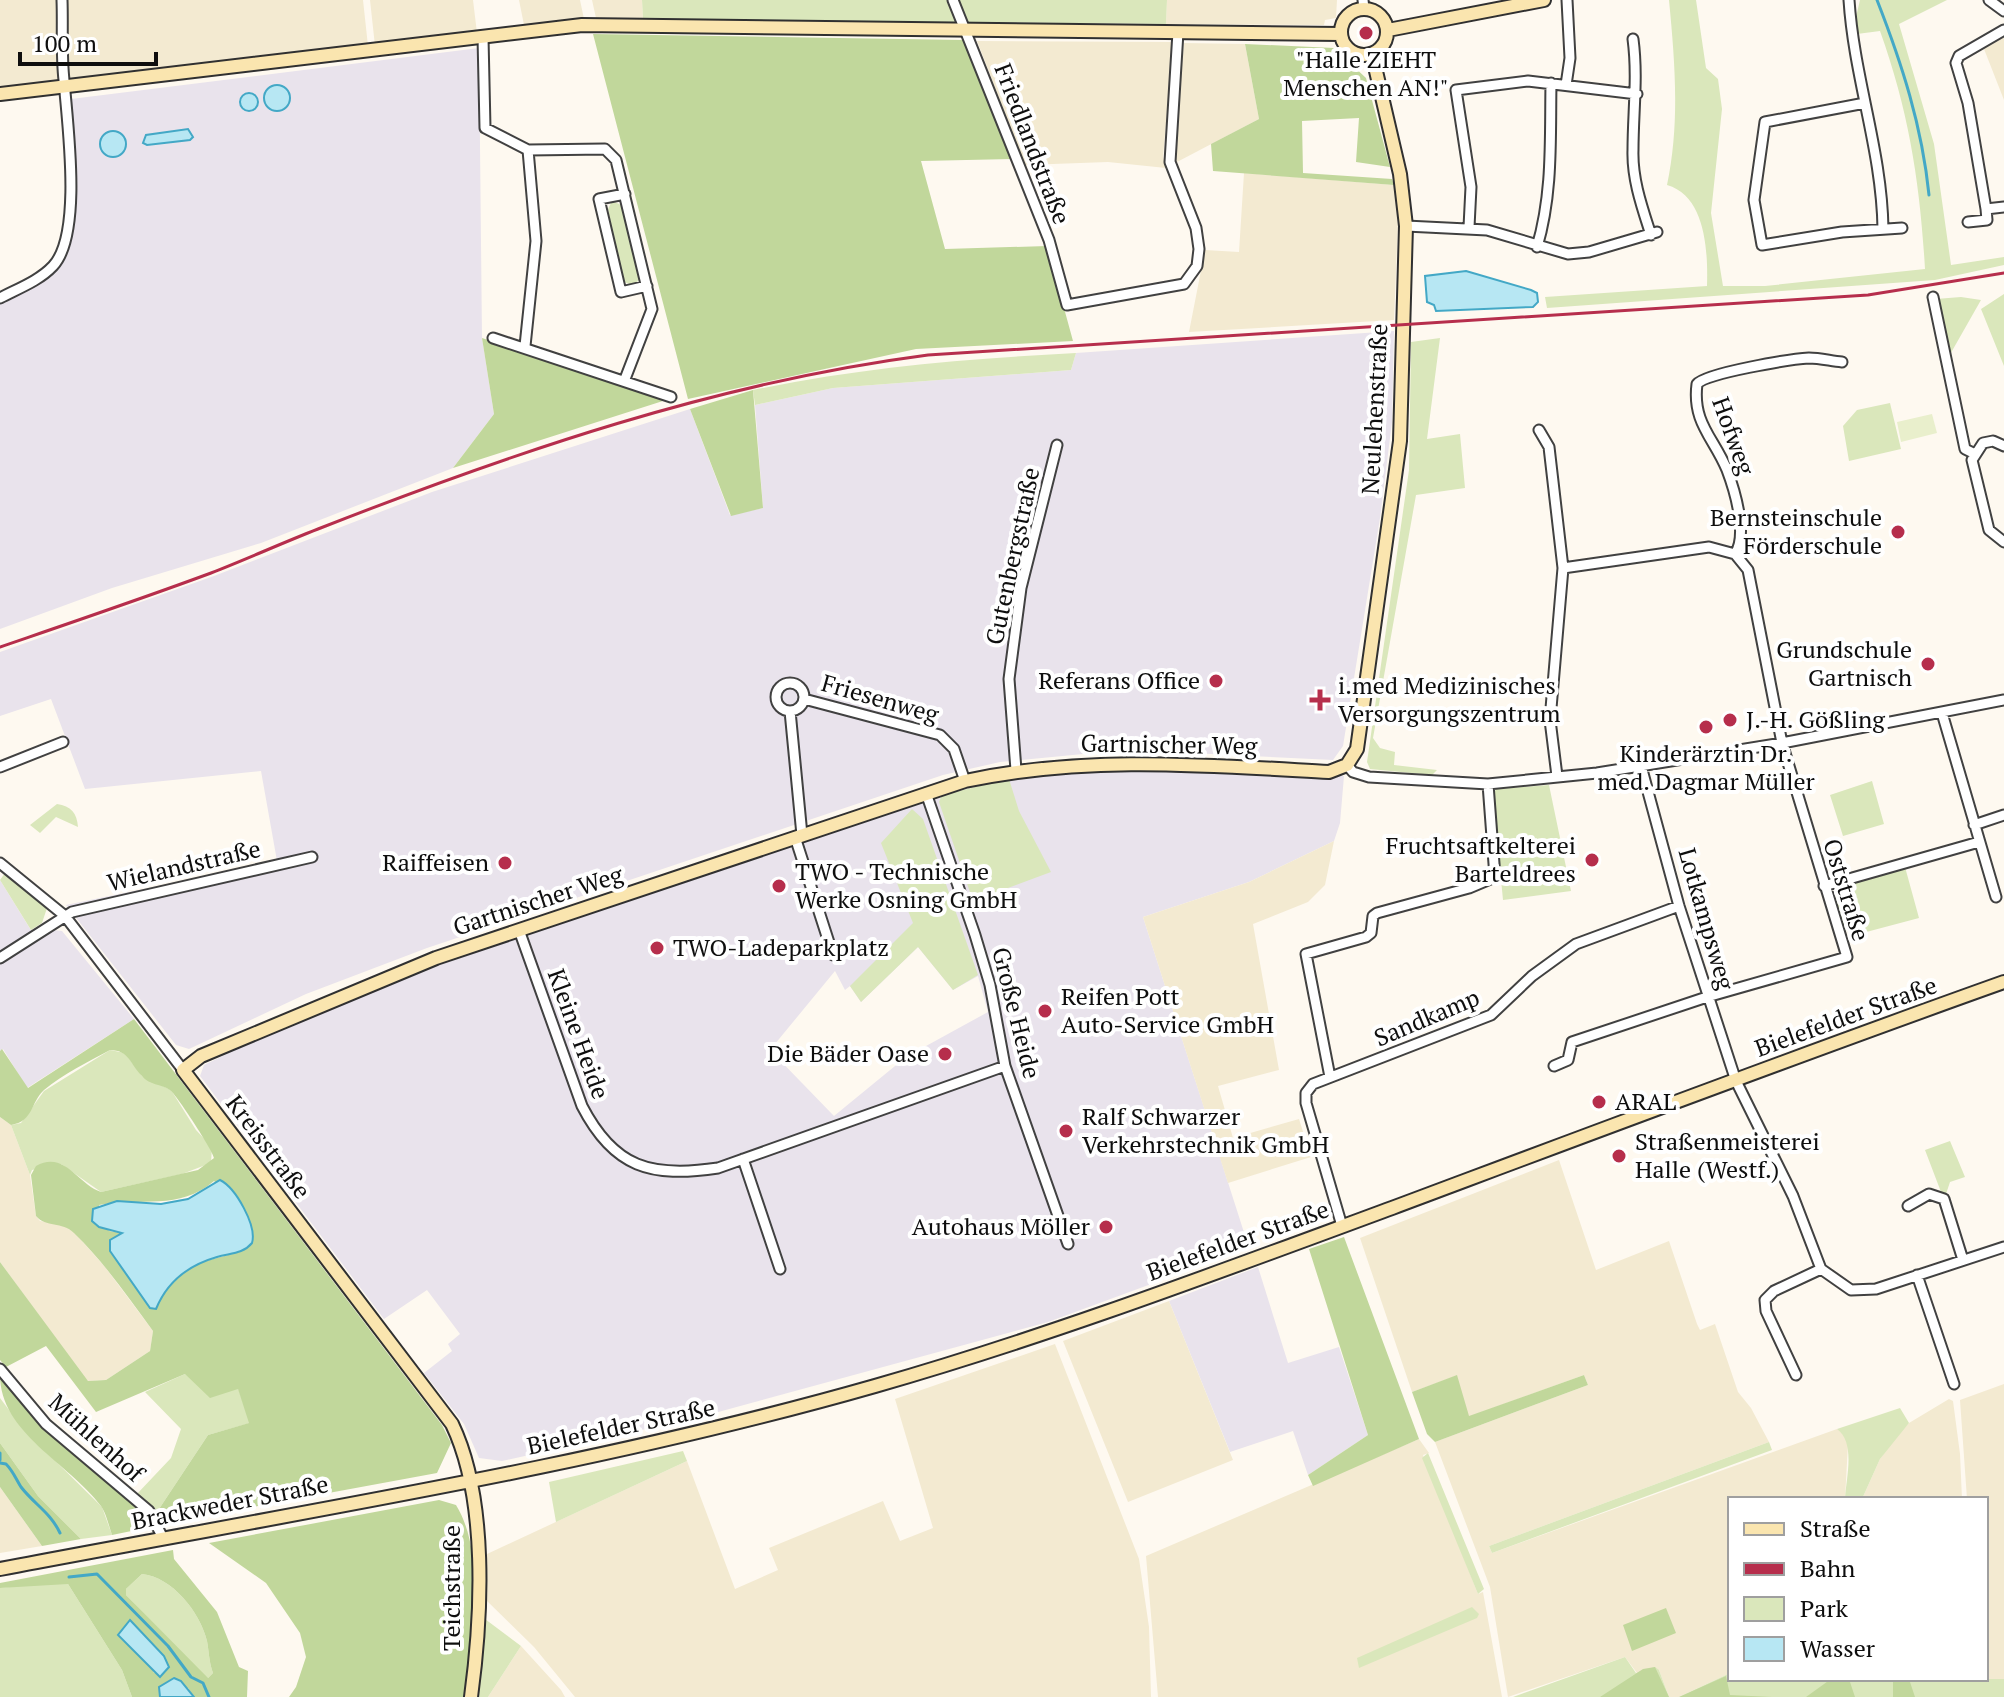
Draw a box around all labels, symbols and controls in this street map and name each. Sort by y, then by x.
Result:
scale bar [20,16,156,66]
marker: "Halle ZIEHT Menschen AN!" [1357,24,1375,42]
text: 100 m [32,27,97,59]
place label: "Halle ZIEHT Menschen AN!" [1283,43,1449,103]
street label: Friedlandstraße [988,59,1078,229]
street label: Neulehenstraße [1354,323,1394,495]
street label: Hofweg [1705,392,1763,479]
street label: Gutenbergstraße [978,464,1046,647]
place label: Bernsteinschule Förderschule [1710,501,1882,561]
marker: Bernsteinschule Förderschule [1889,523,1907,541]
place label: Grundschule Gartnisch [1776,633,1912,693]
marker: Grundschule Gartnisch [1919,655,1937,673]
place label: Referans Office [1038,664,1200,696]
street label: Friesenweg [818,666,943,730]
place label: i.med Medizinisches Versorgungszentrum [1338,669,1561,729]
marker: Referans Office [1207,672,1225,690]
marker: i.med Medizinisches Versorgungszentrum [1309,689,1331,711]
place label: J.-H. Gößling [1746,703,1885,735]
marker: J.-H. Gößling [1721,711,1739,729]
marker: Kinderärztin Dr. med. Dagmar Müller [1697,718,1715,736]
street label: Gartnischer Weg [1080,726,1258,762]
place label: Kinderärztin Dr. med. Dagmar Müller [1597,737,1816,797]
place label: Fruchtsaftkelterei Barteldrees [1386,829,1576,889]
street label: Wielandstraße [104,832,264,898]
street label: Oststraße [1816,835,1878,945]
street label: Lotkampsweg [1671,844,1743,994]
place label: Raiffeisen [382,846,489,878]
marker: Fruchtsaftkelterei Barteldrees [1583,851,1601,869]
marker: Raiffeisen [496,854,514,872]
place label: TWO - Technische Werke Osning GmbH [795,855,1017,915]
street label: Gartnischer Weg [449,857,627,943]
marker: TWO - Technische Werke Osning GmbH [770,877,788,895]
place label: TWO-Ladeparkplatz [673,931,889,963]
marker: TWO-Ladeparkplatz [648,939,666,957]
street label: Große Heide [985,944,1049,1082]
street label: Kleine Heide [541,964,617,1103]
street label: Bielefelder Straße [1750,968,1941,1064]
place label: Reifen Pott Auto-Service GmbH [1061,980,1274,1040]
street label: Sandkamp [1369,981,1484,1054]
marker: Reifen Pott Auto-Service GmbH [1036,1002,1054,1020]
place label: Die Bäder Oase [767,1037,929,1069]
marker: Die Bäder Oase [936,1045,954,1063]
place label: ARAL [1615,1085,1676,1117]
street label: Kreisstraße [219,1088,318,1205]
marker: ARAL [1590,1093,1608,1111]
place label: Ralf Schwarzer Verkehrstechnik GmbH [1082,1100,1329,1160]
marker: Ralf Schwarzer Verkehrstechnik GmbH [1057,1122,1075,1140]
place label: Straßenmeisterei Halle (Westf.) [1635,1125,1820,1185]
marker: Straßenmeisterei Halle (Westf.) [1610,1147,1628,1165]
street label: Bielefelder Straße [1142,1192,1333,1288]
place label: Autohaus Möller [912,1210,1091,1242]
marker: Autohaus Möller [1097,1218,1115,1236]
street label: Mühlenhof [42,1386,152,1490]
street label: Bielefelder Straße [524,1390,718,1462]
street label: Brackweder Straße [129,1467,331,1537]
legend [1728,1497,1988,1681]
text: Straße [1800,1512,1871,1544]
street label: Teichstraße [435,1525,467,1651]
text: Bahn [1800,1552,1855,1584]
text: Park [1800,1592,1849,1624]
text: Wasser [1800,1632,1876,1664]

